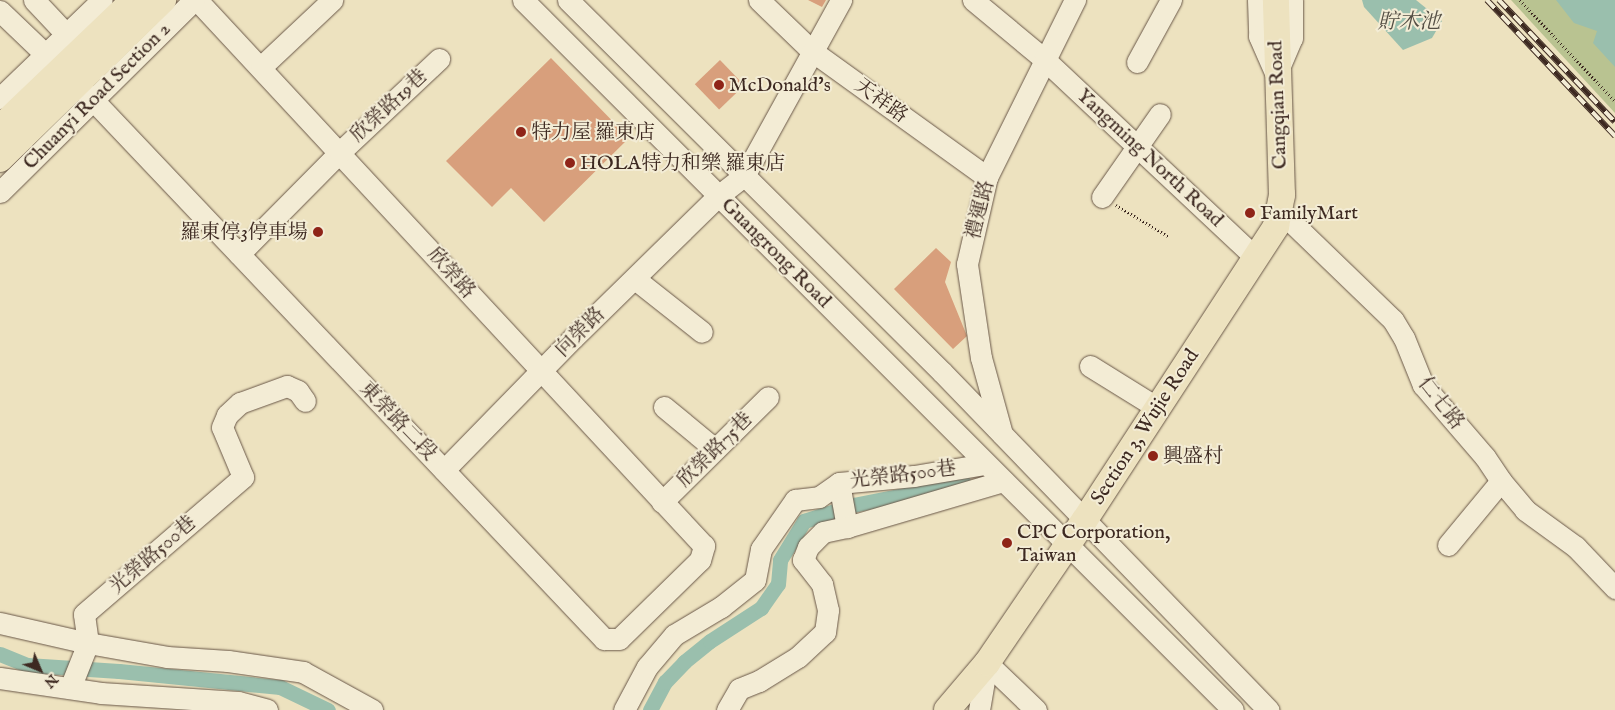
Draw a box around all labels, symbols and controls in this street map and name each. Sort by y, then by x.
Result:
water label: 貯木池 [1378,10,1440,36]
street label: Chuanyi Road Section 2 [18,17,176,175]
street label: Cangqian Road [1264,40,1292,170]
street label: 欣榮路19巷 [346,64,432,148]
place label: McDonald's [729,73,831,97]
street label: 天祥路 [850,74,912,128]
marker: McDonald's [713,79,725,91]
street label: Yangming North Road [1072,84,1228,232]
place label: 特力屋 羅東店 [531,120,655,144]
marker: 特力屋 羅東店 [515,126,527,138]
place label: HOLA特力和樂 羅東店 [580,151,785,175]
marker: HOLA特力和樂 羅東店 [564,157,576,169]
street label: 禮運路 [961,178,999,242]
street label: Guangrong Road [716,193,836,313]
place label: FamilyMart [1260,201,1358,225]
marker: FamilyMart [1244,207,1256,219]
place label: 羅東停3停車場 [181,220,308,244]
marker: 羅東停3停車場 [312,226,324,238]
street label: 欣榮路 [422,243,480,303]
street label: 向榮路 [550,302,610,362]
street label: Section 3, Wujie Road [1086,345,1204,509]
street label: 仁七路 [1413,372,1469,434]
street label: 東榮路二段 [355,377,441,465]
street label: 欣榮路75巷 [672,407,758,493]
place label: 興盛村 [1163,444,1223,468]
marker: 興盛村 [1147,450,1159,462]
street label: 光榮路500巷 [849,457,957,493]
street label: 光榮路500巷 [105,511,201,599]
place label: CPC Corporation, Taiwan [1017,520,1170,567]
marker: CPC Corporation, Taiwan [1001,537,1013,549]
north arrow [15,645,65,695]
text: N [40,670,61,691]

